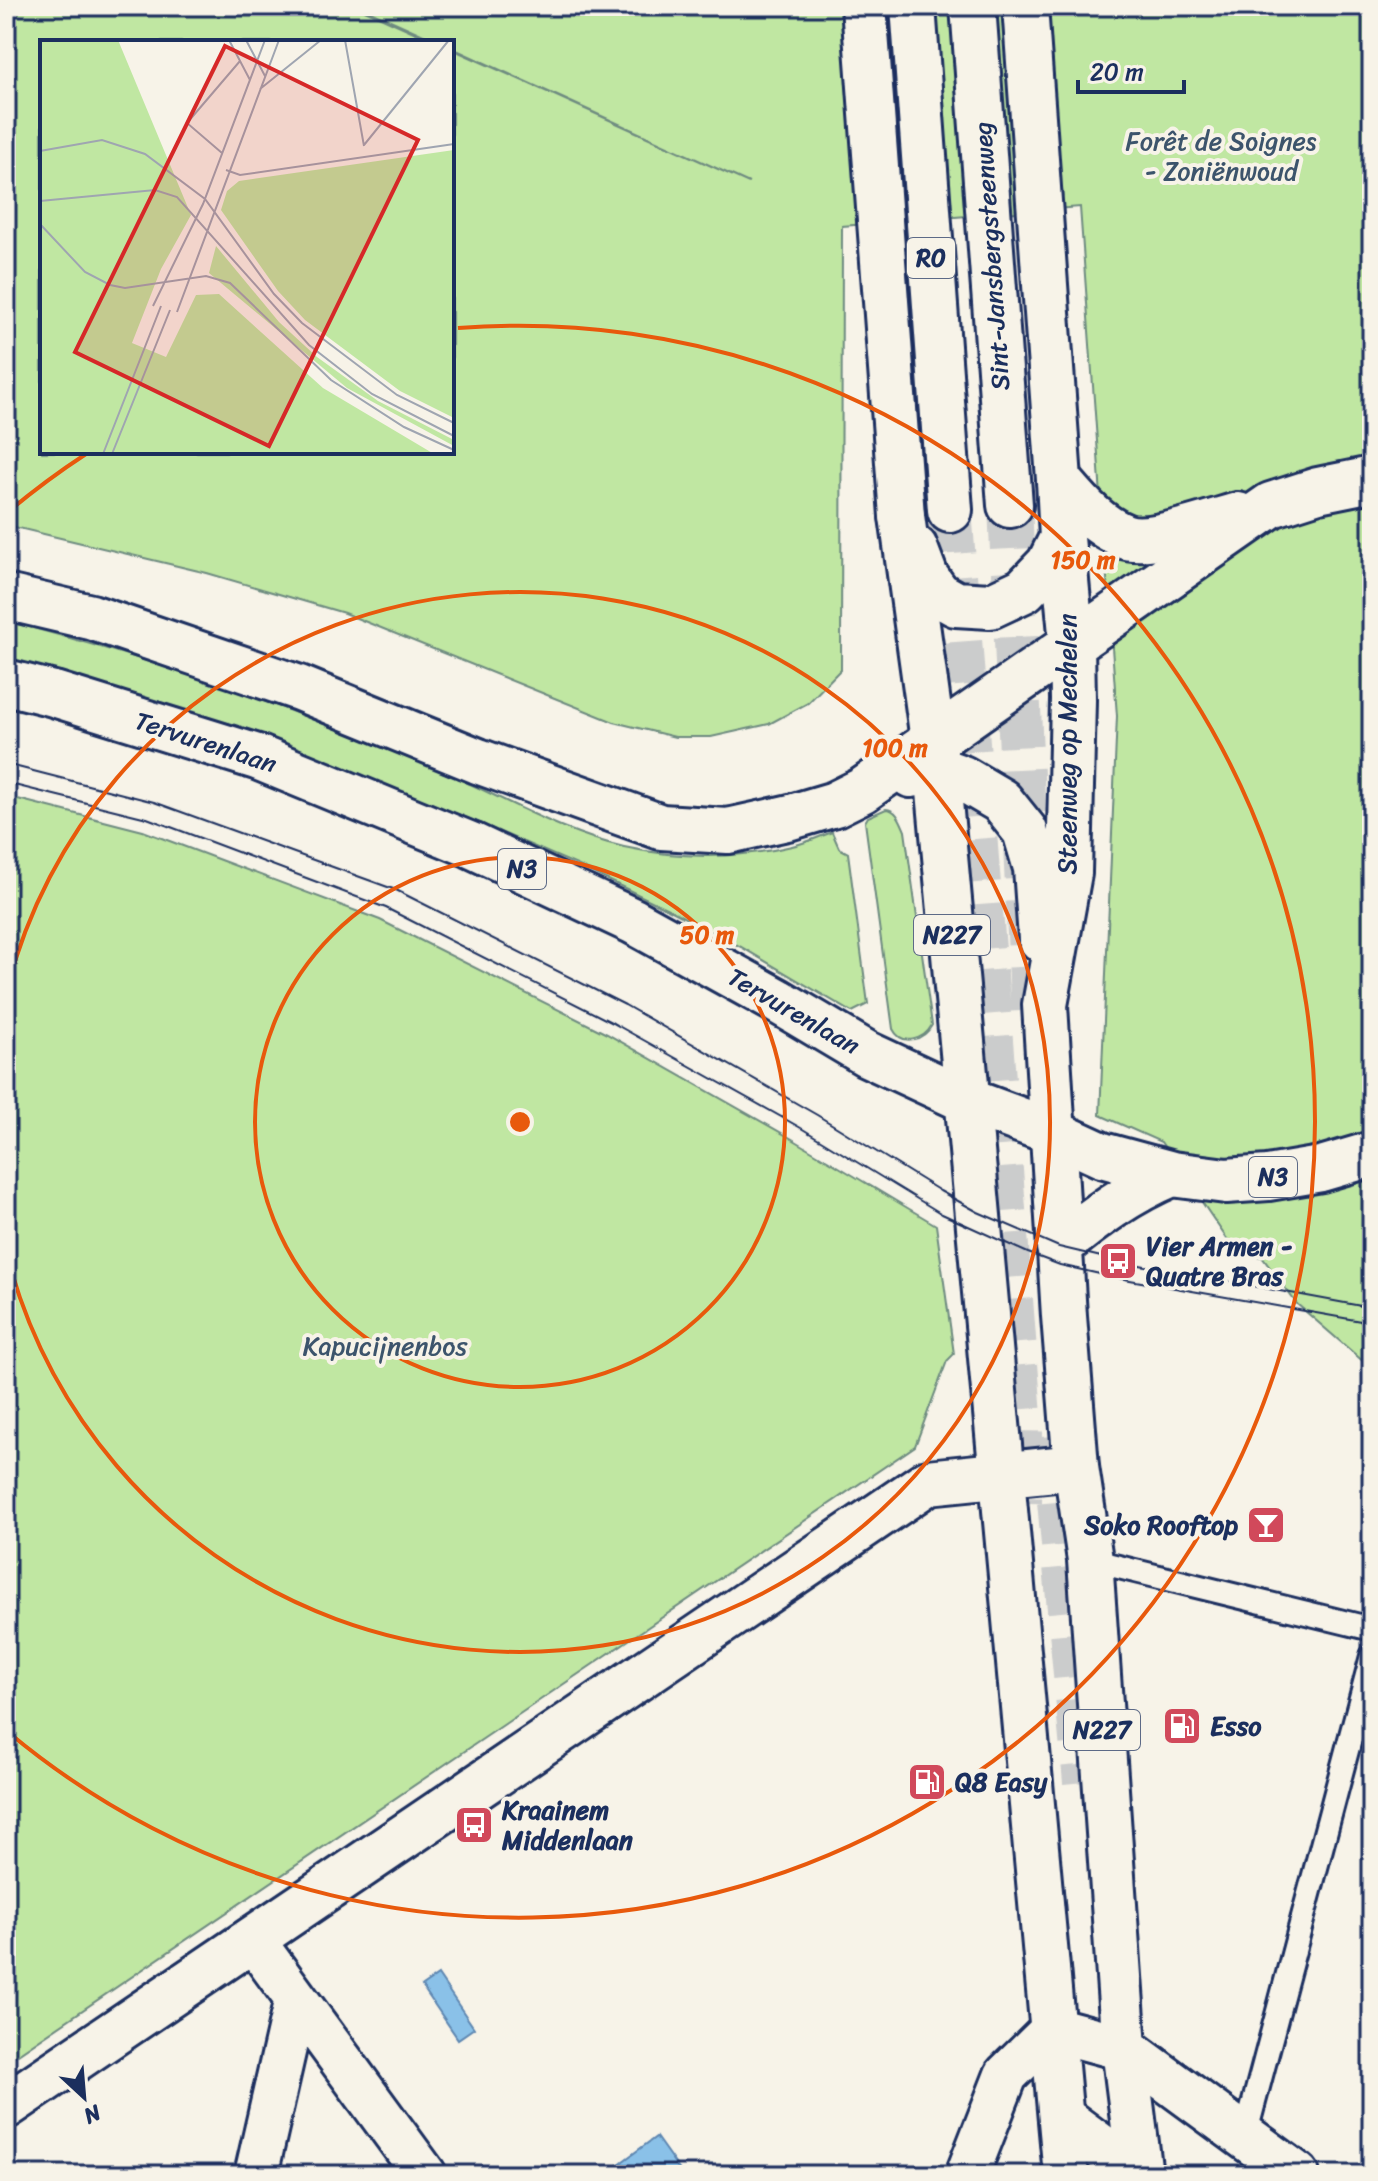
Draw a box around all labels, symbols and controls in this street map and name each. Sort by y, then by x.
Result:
inset map [40,40,454,454]
scale bar [1078,44,1184,94]
text: 20 m [1090,51,1144,93]
park label: Forêt de Soignes - Zoniënwoud [1126,118,1317,194]
street label: Sint-Jansbergsteenweg [959,120,1023,392]
road number: R0 [907,238,955,278]
text: 150 m [1051,539,1116,581]
street label: Steenweg op Mechelen [1044,613,1090,875]
street label: Tervurenlaan [129,697,283,787]
text: 100 m [862,727,928,769]
road number: N3 [498,849,546,889]
text: 50 m [680,914,735,956]
road number: N227 [914,915,990,955]
street label: Tervurenlaan [719,954,869,1068]
centre of rings [506,1108,534,1136]
road number: N3 [1249,1157,1297,1197]
place label: Vier Armen - Quatre Bras [1146,1223,1292,1299]
bus stop icon: Vier Armen - Quatre Bras [1097,1240,1139,1282]
park label: Kapucijnenbos [303,1323,468,1369]
place label: Soko Rooftop [1083,1502,1238,1548]
bar icon: Soko Rooftop [1245,1504,1287,1546]
place label: Esso [1210,1703,1262,1749]
fuel station icon: Esso [1161,1705,1203,1747]
road number: N227 [1064,1710,1140,1750]
place label: Q8 Easy [955,1759,1048,1805]
fuel station icon: Q8 Easy [906,1761,948,1803]
place label: Kraainem Middenlaan [501,1787,633,1863]
bus stop icon: Kraainem Middenlaan [453,1804,495,1846]
north arrow [44,2057,124,2137]
text: N [76,2093,109,2136]

